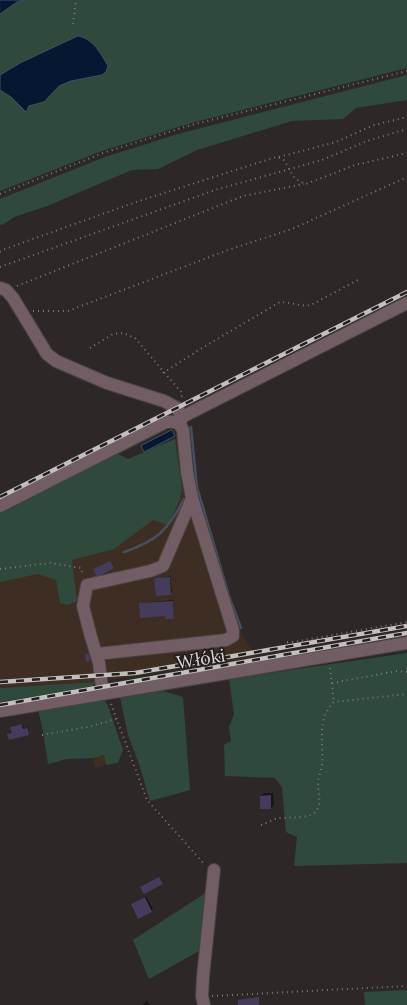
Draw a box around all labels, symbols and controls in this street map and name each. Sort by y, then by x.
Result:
street label: Włóki [175,646,227,674]

